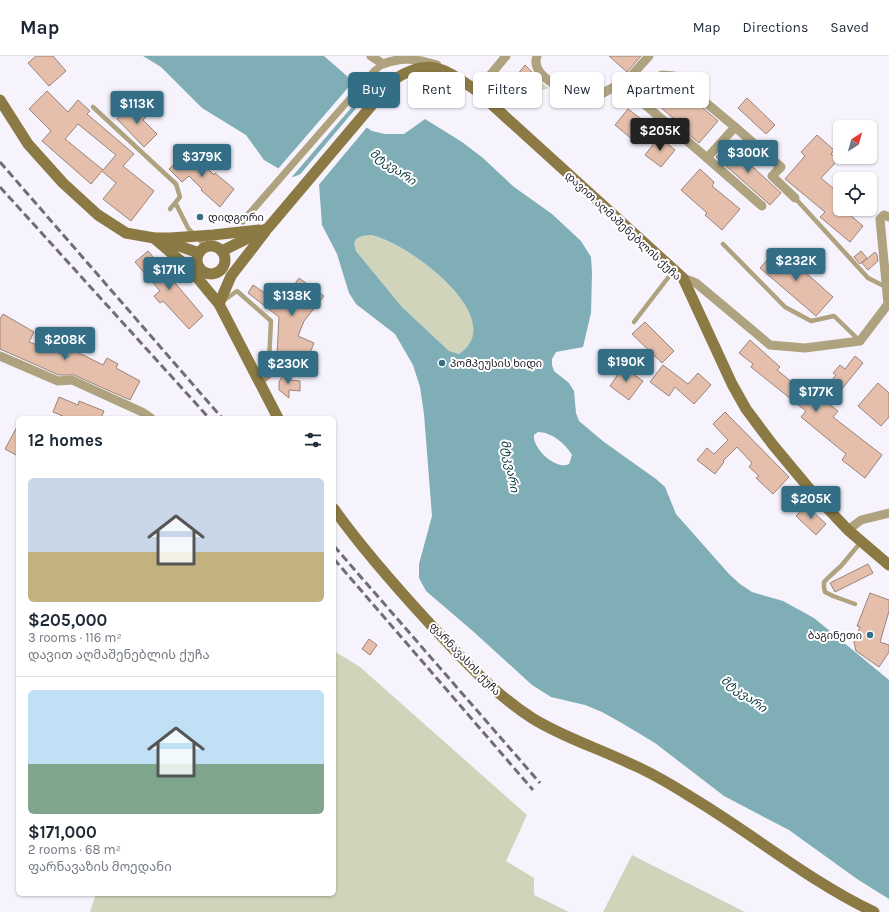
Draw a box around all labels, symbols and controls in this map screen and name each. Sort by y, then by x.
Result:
text: Map [20,17,59,39]
text: Map [693,19,721,36]
text: Directions [743,19,808,36]
text: Saved [830,19,869,36]
chip: Buy [348,72,400,108]
chip: Rent [408,72,465,108]
chip: Filters [473,72,542,108]
chip: New [550,72,604,108]
chip: Apartment [612,72,709,108]
pin: $113K [109,91,165,125]
text: $113K [120,96,154,111]
pin: $205K [632,118,688,152]
north arrow [833,120,877,164]
map controls [833,120,877,216]
text: $205K [639,123,681,138]
pin: $300K [720,140,776,174]
pin: $379K [174,144,230,178]
text: $300K [727,145,769,160]
water label: მტკვარი [367,146,420,189]
text: $379K [182,149,222,164]
street label: დავით აღმაშენებლის ქუჩა [562,169,684,283]
button: locate [833,172,877,216]
place label: დიდგორი [208,211,264,224]
marker: დიდგორი [195,212,205,222]
pin: $232K [768,248,824,282]
text: $232K [775,253,817,268]
pin: $171K [141,257,197,291]
text: $171K [152,262,186,277]
pin: $138K [264,283,320,317]
text: $138K [273,288,311,303]
pin: $208K [37,327,93,361]
text: $208K [44,332,86,347]
pin: $190K [598,349,654,383]
pin: $230K [260,351,316,385]
text: $190K [607,354,645,369]
text: $230K [267,356,309,371]
place label: პომპეუსის ხიდი [450,357,542,370]
marker: პომპეუსის ხიდი [437,358,447,368]
pin: $177K [788,379,844,413]
text: $177K [798,384,834,399]
icon: filters [302,429,324,451]
text: 12 homes [28,430,103,450]
water label: მტკვარი [498,439,522,494]
pin: $205K [783,486,839,520]
text: $205K [790,491,832,506]
icon: home [140,504,212,576]
text: $205,000 [28,610,107,630]
street label: ფარნავასის ქუჩა [427,620,503,698]
place label: ბაგინეთი [808,629,862,642]
text: 3 rooms · 116 m² [28,630,122,645]
marker: ბაგინეთი [865,630,875,640]
text: დავით აღმაშენებლის ქუჩა [28,647,210,662]
water label: მტკვარი [718,673,770,716]
icon: home [140,716,212,788]
text: $171,000 [28,822,97,842]
text: 2 rooms · 68 m² [28,842,121,857]
text: ფარნავაზის მოედანი [28,859,172,874]

